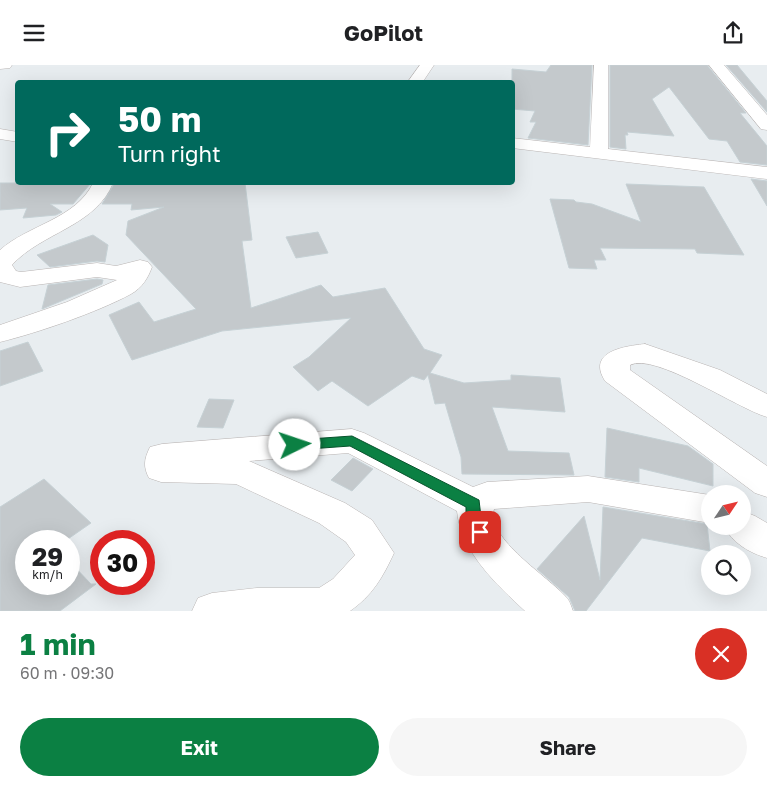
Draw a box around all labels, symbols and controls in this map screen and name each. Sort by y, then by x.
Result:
icon: menu [20,19,48,47]
text: GoPilot [344,19,423,46]
icon: share [719,19,747,47]
text: 50 m [118,98,201,140]
icon: right [35,100,100,165]
text: Turn right [118,140,221,167]
position arrow [268,418,320,470]
north arrow [701,485,751,535]
map controls [701,485,751,595]
pin [459,511,501,553]
icon: arrive [466,518,494,546]
speed limit sign: 30 [90,530,155,595]
text: 29 [32,541,63,572]
button: search [701,545,751,595]
text: km/h [32,567,63,582]
text: 1 min [20,626,96,662]
button: close [695,628,747,680]
text: 60 m · 09:30 [20,663,114,683]
button: Exit [20,718,379,776]
button: Share [389,718,747,776]

